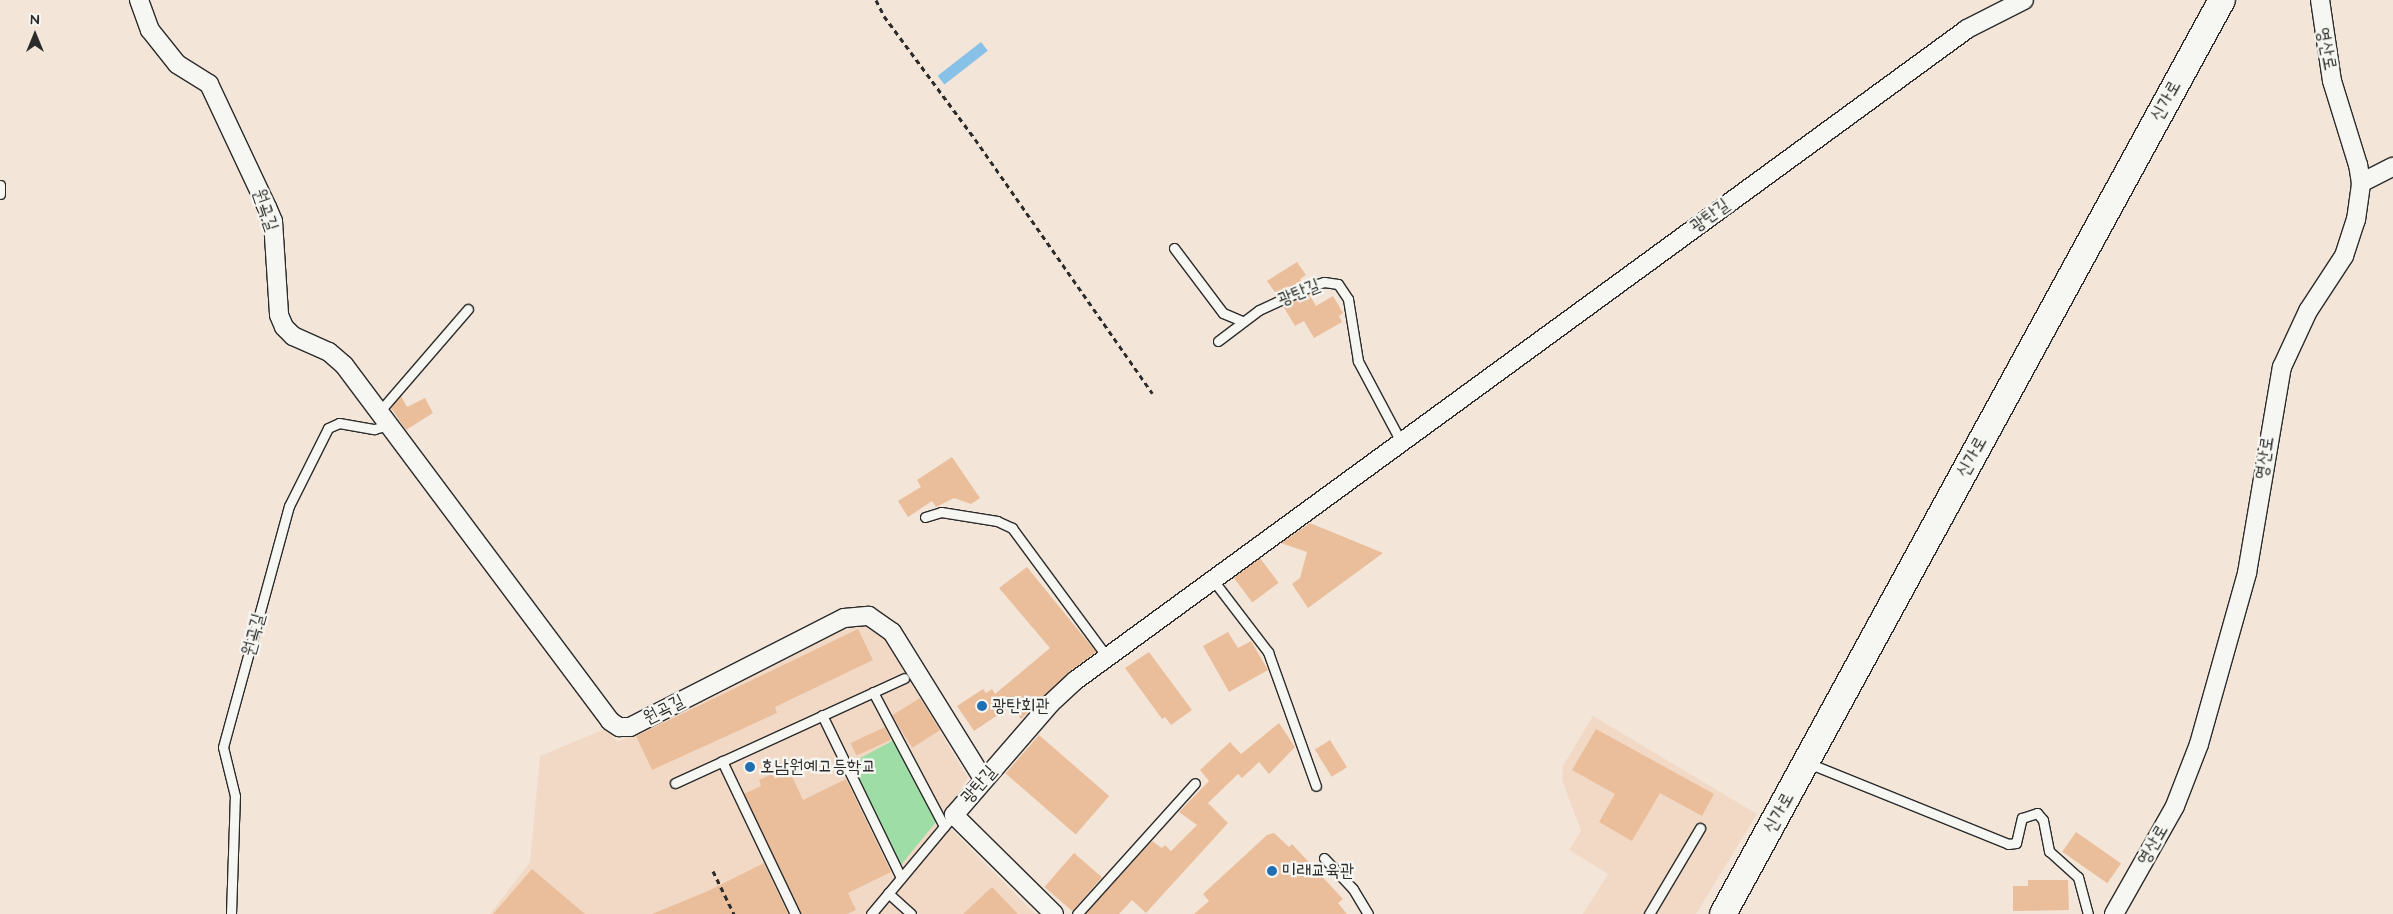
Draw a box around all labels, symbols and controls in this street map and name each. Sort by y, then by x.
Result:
north arrow [10,10,60,60]
text: N [31,10,39,30]
street label: 영산로 [2311,26,2341,72]
street label: 신가로 [2146,77,2186,125]
street label: 원곡길 [248,186,282,234]
street label: 광탄길 [1686,194,1734,238]
street label: 광탄길 [1275,275,1323,311]
street label: 신가로 [1952,433,1992,481]
street label: 영산로 [2251,435,2279,481]
street label: 원곡길 [238,611,270,659]
street label: 원곡길 [640,691,688,729]
place label: 광탄회관 [992,695,1050,717]
marker: 광탄회관 [976,700,988,712]
place label: 호남원예고등학교 [760,756,876,778]
marker: 호남원예고등학교 [744,761,756,773]
street label: 광탄길 [957,762,1001,808]
street label: 신가로 [1759,789,1799,837]
street label: 영산로 [2133,821,2173,869]
place label: 미래교육관 [1282,860,1354,882]
marker: 미래교육관 [1266,865,1278,877]

